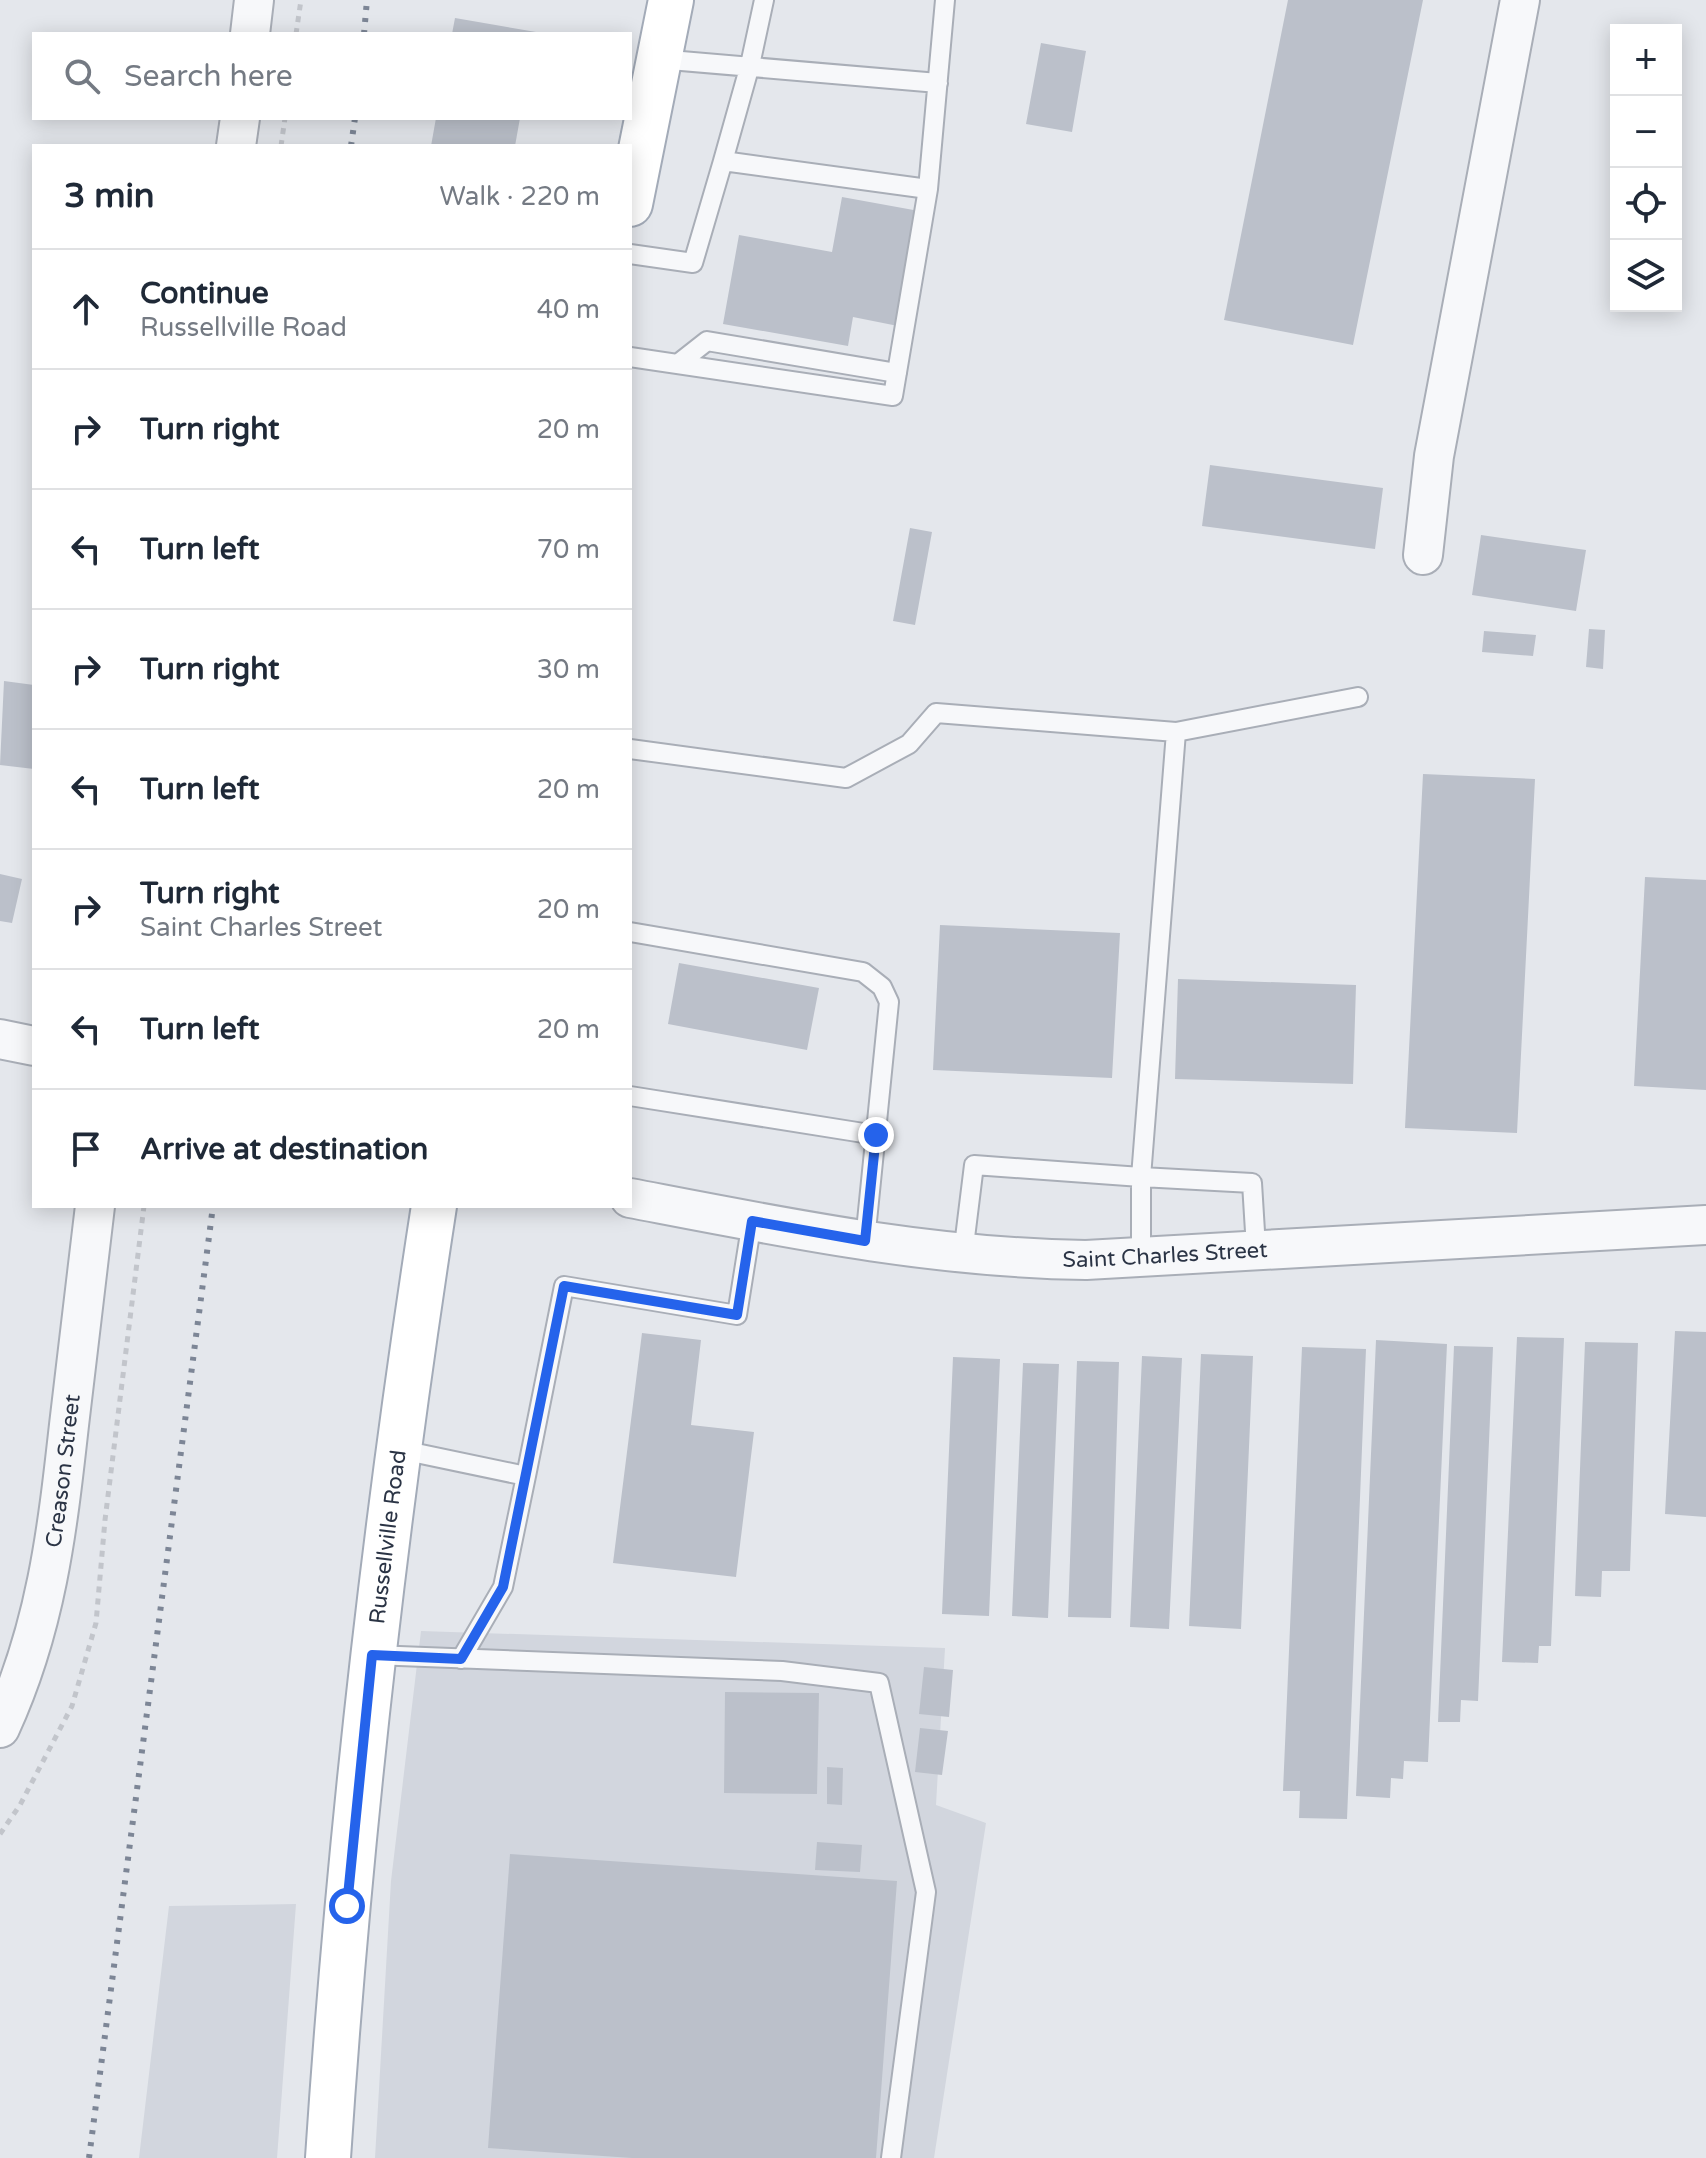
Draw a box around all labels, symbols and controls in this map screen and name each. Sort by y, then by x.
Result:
map controls [1610,24,1682,312]
button: + [1610,24,1682,96]
search box [32,32,632,120]
icon: search [60,54,104,98]
text: Search here [124,58,293,95]
button: − [1610,96,1682,168]
button: locate [1610,168,1682,240]
text: 3 min [64,176,155,217]
text: Walk · 220 m [440,181,600,212]
button: layers [1610,240,1682,312]
text: Continue [140,275,269,312]
icon: ahead [64,287,108,331]
text: 40 m [537,294,600,325]
text: Russellville Road [140,312,347,343]
icon: right [64,407,108,451]
text: Turn right [140,411,280,448]
text: 20 m [537,414,600,445]
icon: left [64,527,108,571]
text: Turn left [140,531,259,568]
text: 70 m [537,534,600,565]
icon: right [64,647,108,691]
text: Turn right [140,651,280,688]
text: 30 m [537,654,600,685]
icon: left [64,767,108,811]
text: Turn left [140,771,259,808]
text: 20 m [537,774,600,805]
text: Turn right [140,875,280,912]
icon: right [64,887,108,931]
text: 20 m [537,894,600,925]
text: Saint Charles Street [140,912,383,943]
icon: left [64,1007,108,1051]
text: Turn left [140,1011,259,1048]
text: 20 m [537,1014,600,1045]
route end [858,1117,894,1153]
icon: arrive [64,1127,108,1171]
text: Arrive at destination [140,1131,428,1168]
street label: Saint Charles Street [1062,1237,1268,1273]
street label: Creason Street [40,1393,86,1549]
street label: Russellville Road [364,1448,412,1625]
route start [329,1888,365,1924]

